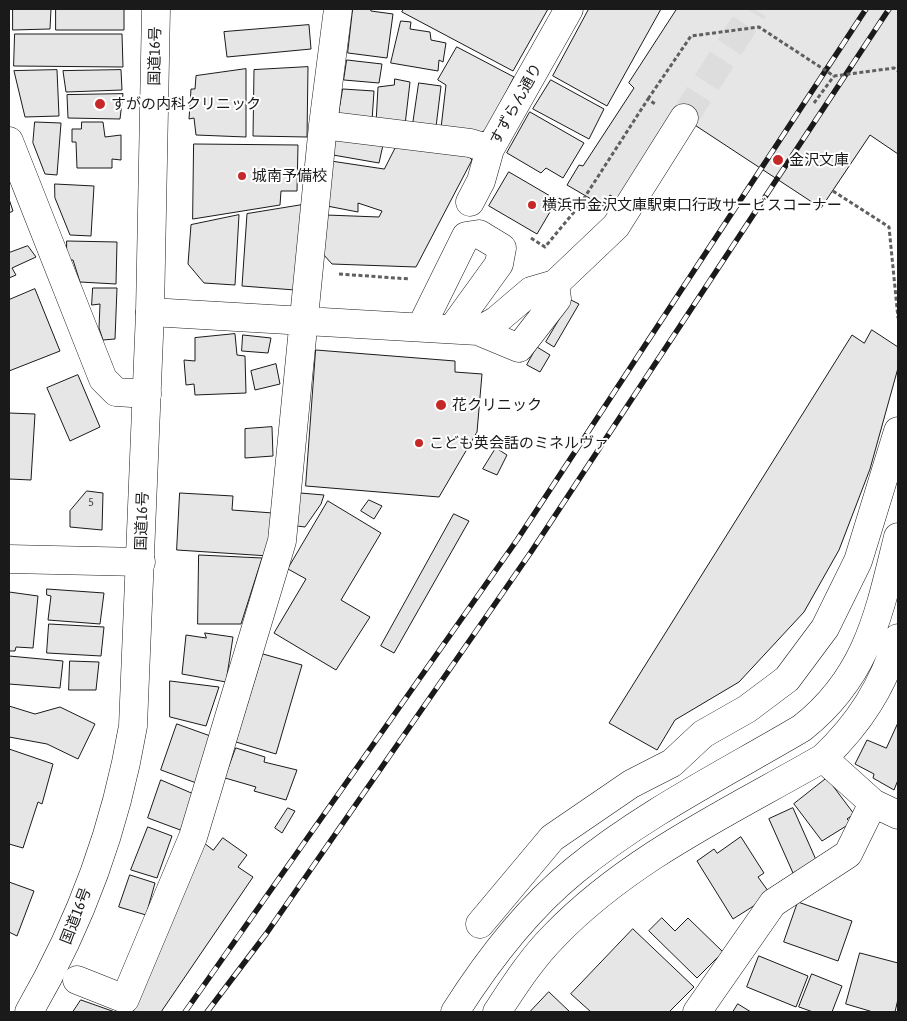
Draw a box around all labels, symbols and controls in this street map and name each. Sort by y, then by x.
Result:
street label: 国道16号 [145,26,165,86]
street label: すずらん通り [486,60,546,148]
place label: すがの内科クリニック [111,95,261,113]
marker: すがの内科クリニック [93,97,107,111]
place label: 金沢文庫 [789,151,849,169]
marker: 金沢文庫 [771,153,785,167]
place label: 城南予備校 [252,167,327,185]
marker: 城南予備校 [236,170,248,182]
place label: 横浜市金沢文庫駅東口行政サービスコーナー [542,196,842,214]
marker: 横浜市金沢文庫駅東口行政サービスコーナー [526,199,538,211]
place label: 花クリニック [452,396,542,414]
marker: 花クリニック [434,398,448,412]
place label: こども英会話のミネルヴァ [429,434,609,452]
marker: こども英会話のミネルヴァ [413,437,425,449]
street label: 国道16号 [132,491,152,551]
house number: 5 [88,495,94,509]
street label: 国道16号 [57,885,95,947]

